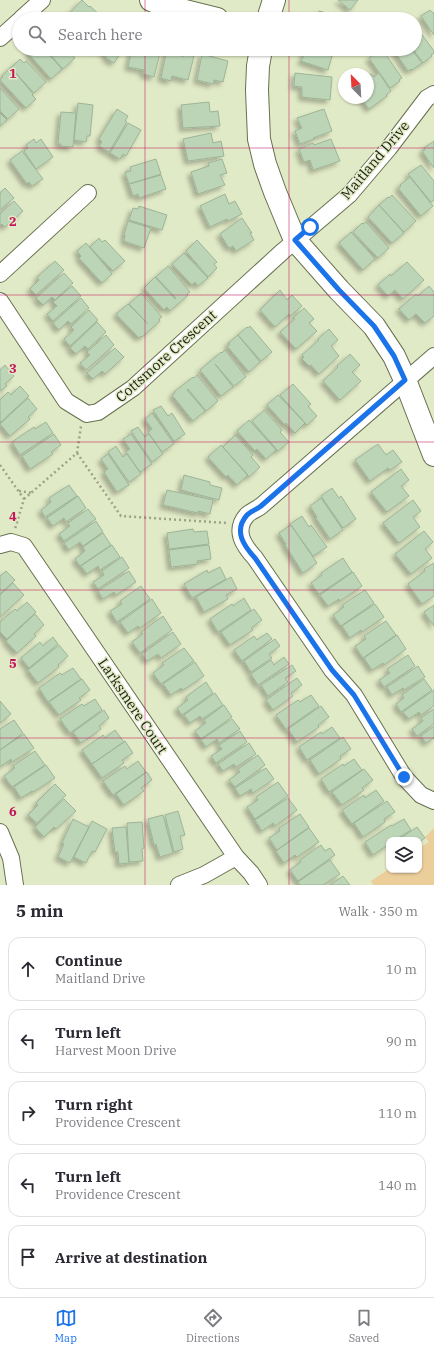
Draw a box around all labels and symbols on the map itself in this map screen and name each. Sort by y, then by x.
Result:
text: 1 [9,65,17,82]
north arrow [338,68,374,104]
street label: Maitland Drive [337,117,413,203]
text: 2 [9,213,17,230]
route start [301,218,319,236]
street label: Cottsmore Crescent [112,306,220,406]
text: 3 [9,360,17,377]
text: 4 [9,508,17,525]
text: 5 [9,655,17,672]
street label: Larksmere Court [94,655,172,757]
route end [395,768,413,786]
text: 6 [9,803,17,820]

